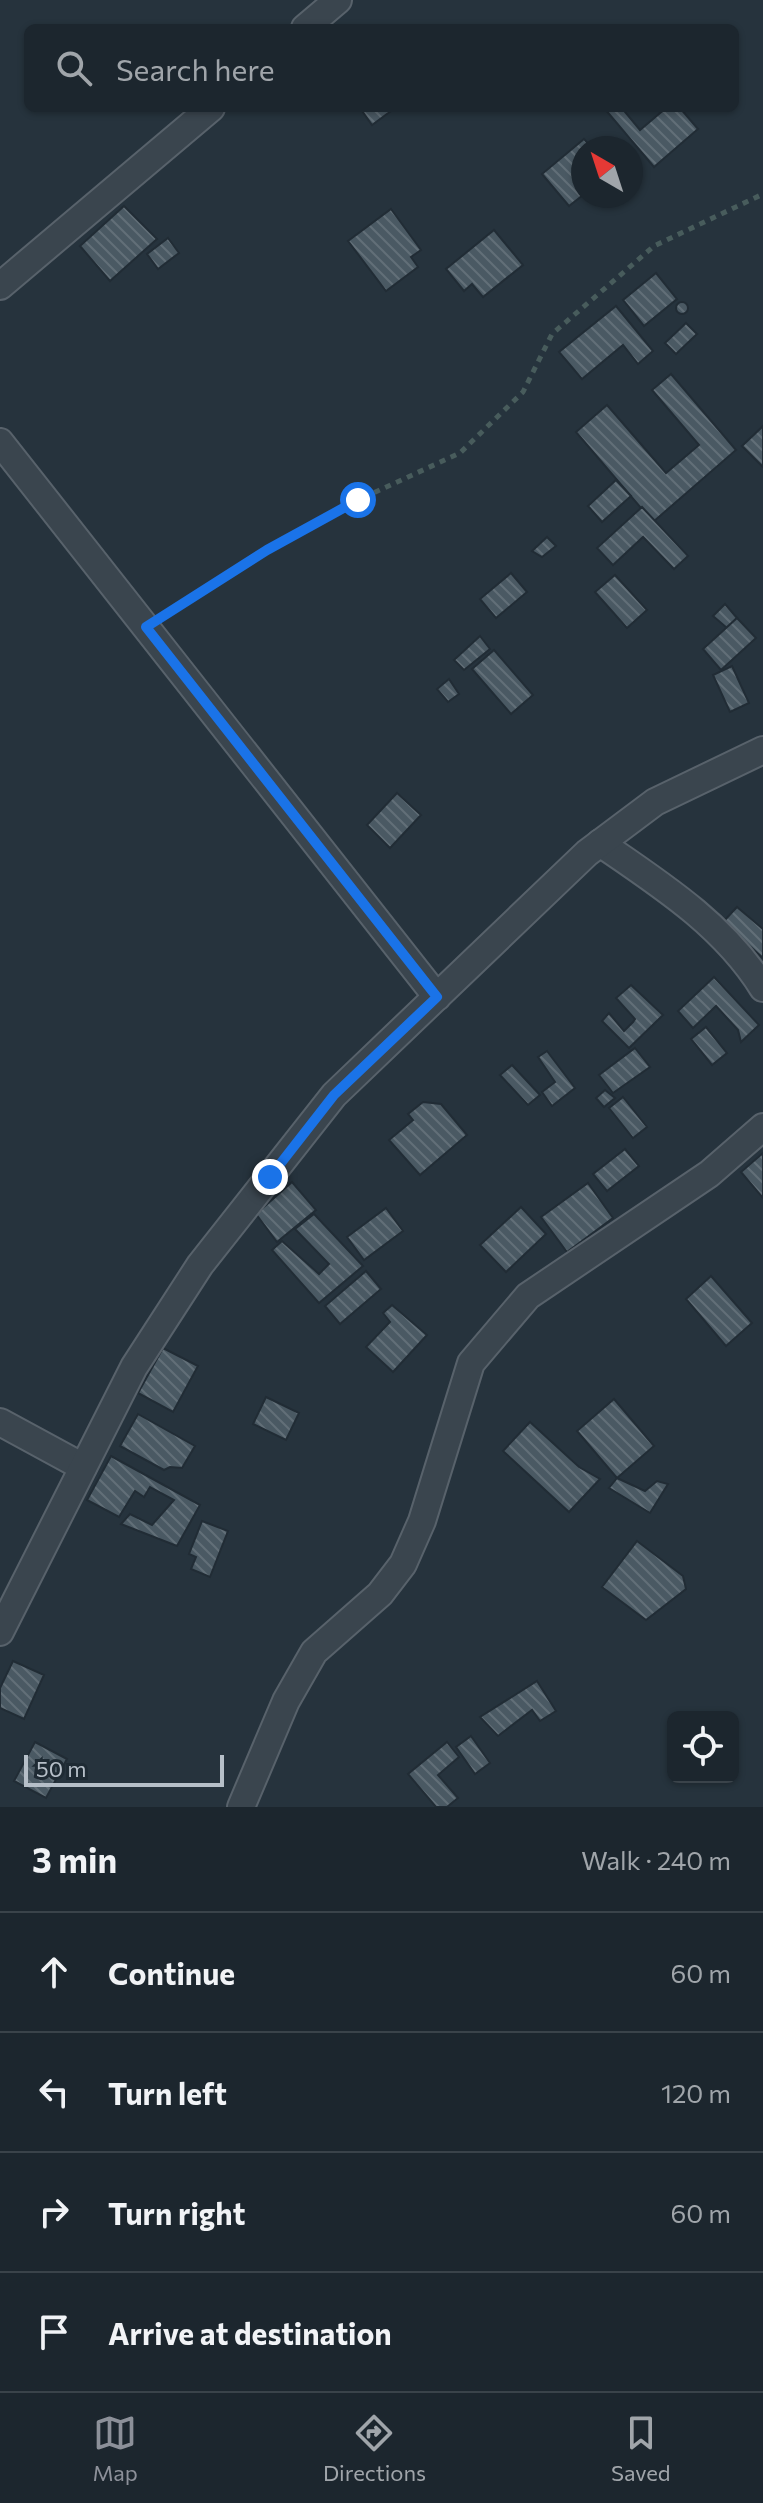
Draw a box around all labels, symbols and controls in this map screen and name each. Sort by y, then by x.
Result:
search box [24,24,739,112]
icon: search [52,46,96,90]
text: Search here [116,50,275,87]
north arrow [571,136,643,208]
route start [340,482,376,518]
route end [252,1159,288,1195]
map controls [667,1711,739,1783]
button: locate [667,1711,739,1783]
scale bar [24,1751,224,1787]
text: 50 m [36,1755,86,1782]
text: 3 min [32,1838,117,1880]
text: Walk · 240 m [581,1844,731,1875]
icon: ahead [32,1950,76,1994]
text: Continue [108,1954,235,1991]
text: 60 m [671,1957,731,1988]
icon: left [32,2070,76,2114]
text: Turn left [108,2074,227,2111]
text: 120 m [661,2077,731,2108]
icon: right [32,2190,76,2234]
text: Turn right [108,2194,245,2231]
text: 60 m [671,2197,731,2228]
icon: arrive [32,2310,76,2354]
text: Arrive at destination [108,2314,392,2351]
tab: Map [93,2411,138,2486]
tab: Directions [323,2411,426,2486]
tab: Saved [611,2411,670,2486]

